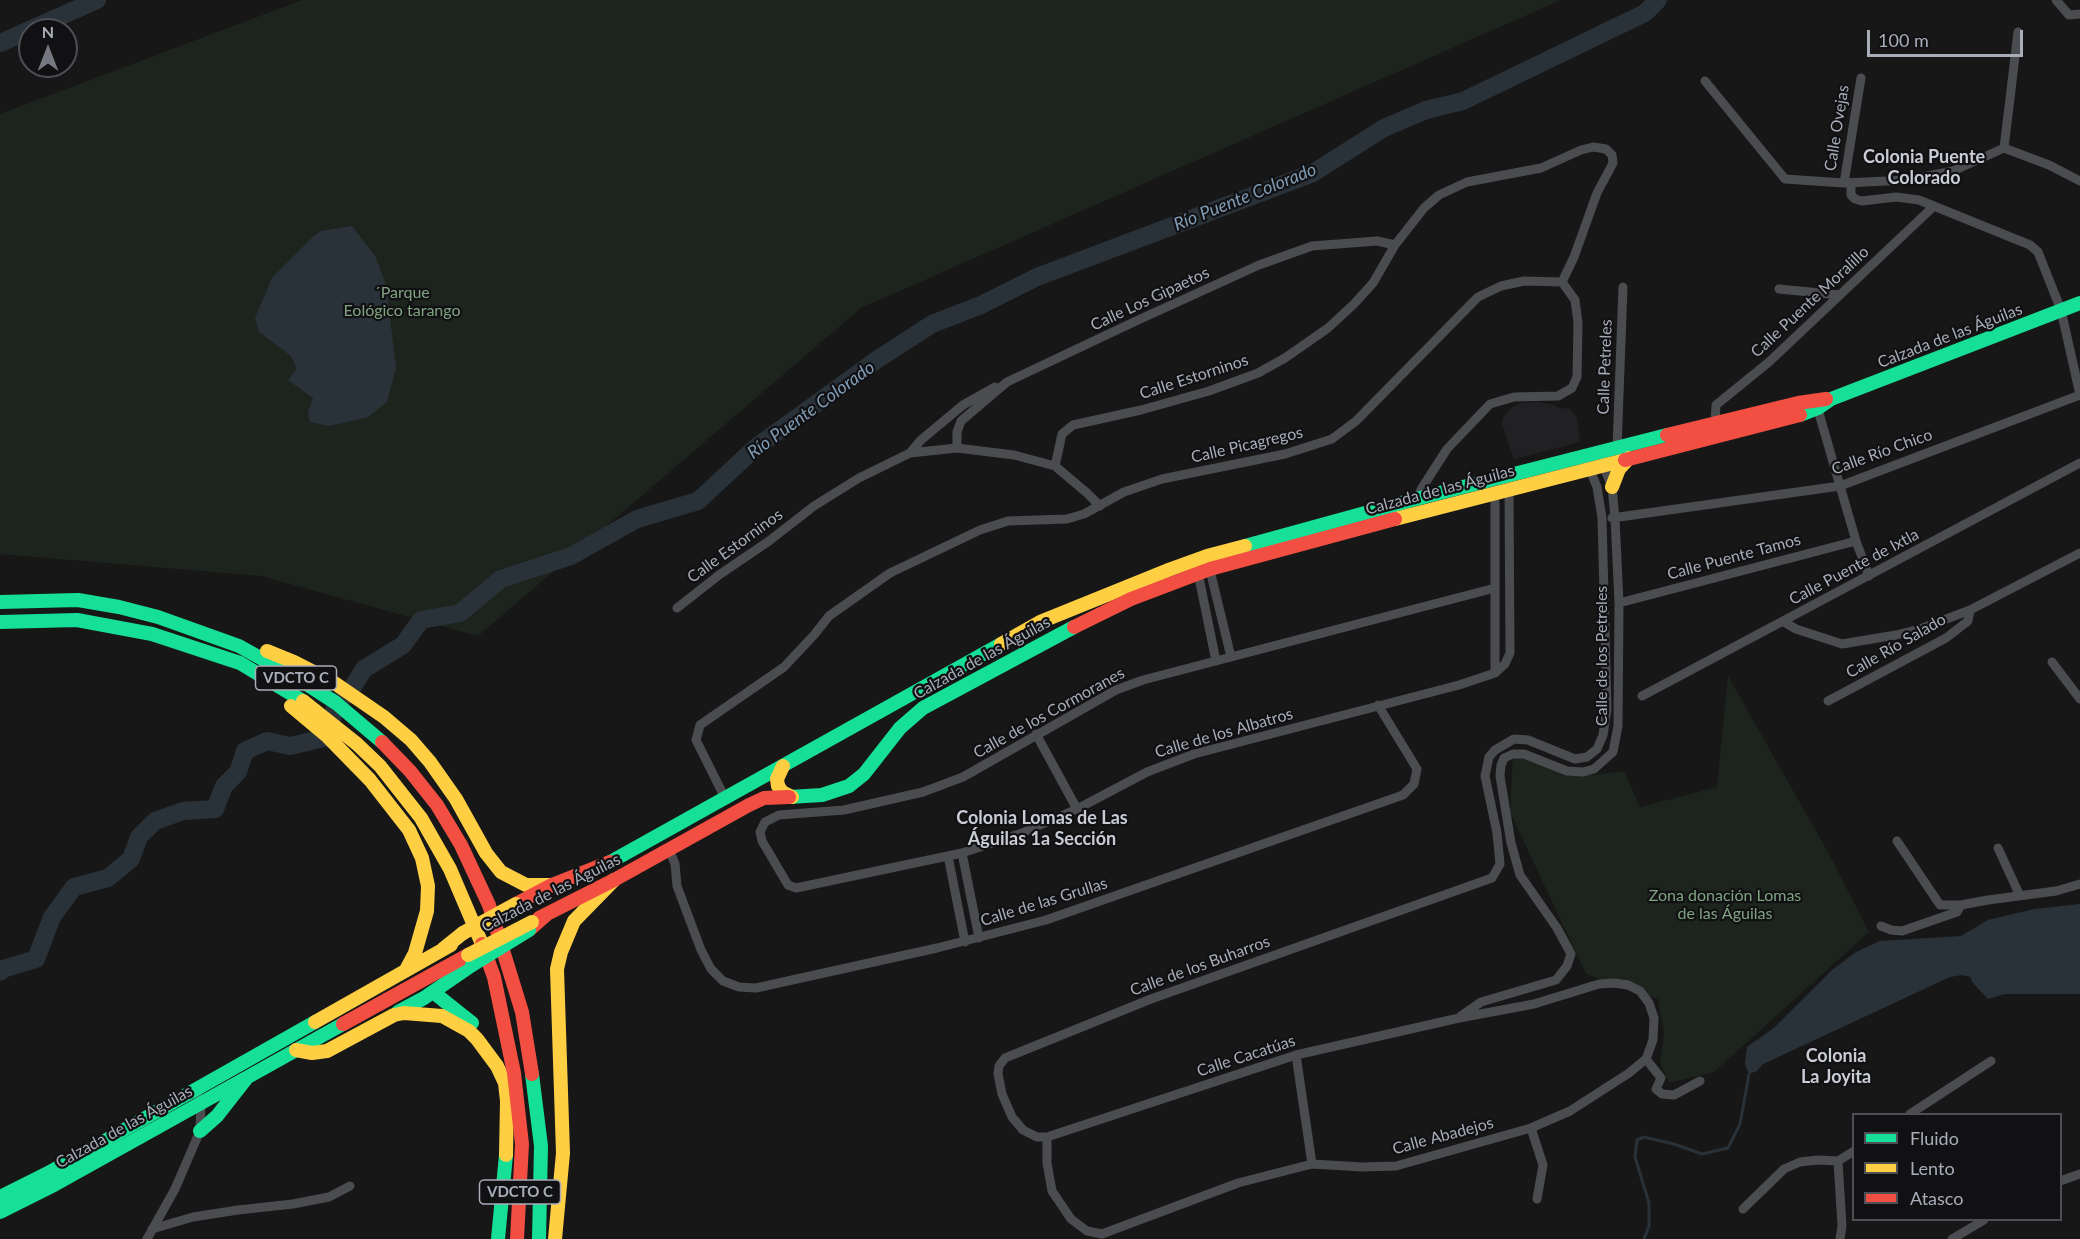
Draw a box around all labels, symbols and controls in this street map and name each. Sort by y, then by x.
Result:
north arrow [18,18,78,78]
scale bar [1870,18,2026,56]
text: N [42,22,54,41]
text: 100 m [1878,29,1929,51]
street label: Calle Ovejas [1821,84,1853,172]
district label: Colonia Puente Colorado [1863,146,1985,188]
water label: Río Puente Colorado [1170,158,1320,236]
street label: Calle Puente Moralillo [1747,242,1873,362]
street label: Calle Los Gipaetos [1088,263,1212,335]
park label: ´Parque Eológico tarango [343,283,461,321]
street label: Calzada de las Águilas [1875,300,2025,372]
street label: Calle Petreles [1594,319,1616,415]
street label: Calle Estorninos [1137,350,1251,404]
water label: Río Puente Colorado [743,357,879,463]
street label: Calle Picagregos [1189,423,1305,467]
street label: Calle Río Chico [1829,425,1935,479]
street label: Calzada de las Águilas [1363,461,1517,519]
street label: Calle Estorninos [684,505,786,587]
street label: Calle Puente de Ixtla [1786,525,1922,609]
street label: Calle Puente Tamos [1665,530,1803,584]
street label: Calle de los Petreles [1592,586,1612,726]
street label: Calle Río Salado [1843,610,1949,682]
street label: Calzada de las Águilas [910,612,1054,704]
street label: Calle de los Cormoranes [970,663,1128,763]
road number: VDCTO C [256,666,336,690]
street label: Calle de los Albatros [1153,704,1295,762]
district label: Colonia Lomas de Las Águilas 1a Sección [956,807,1128,850]
street label: Calzada de las Águilas [478,850,624,936]
street label: Calle de las Grullas [978,874,1110,930]
park label: Zona donación Lomas de las Águilas [1649,886,1801,924]
street label: Calle de los Buharros [1127,932,1273,1000]
street label: Calle Cacatúas [1194,1031,1298,1081]
district label: Colonia La Joyita [1801,1045,1871,1088]
street label: Calzada de las Águilas [52,1081,196,1173]
street label: Calle Abadejos [1390,1113,1496,1159]
legend [1852,1113,2062,1221]
text: Fluido [1910,1127,1959,1149]
text: Lento [1910,1157,1955,1179]
road number: VDCTO C [480,1180,560,1204]
text: Atasco [1910,1187,1963,1209]

